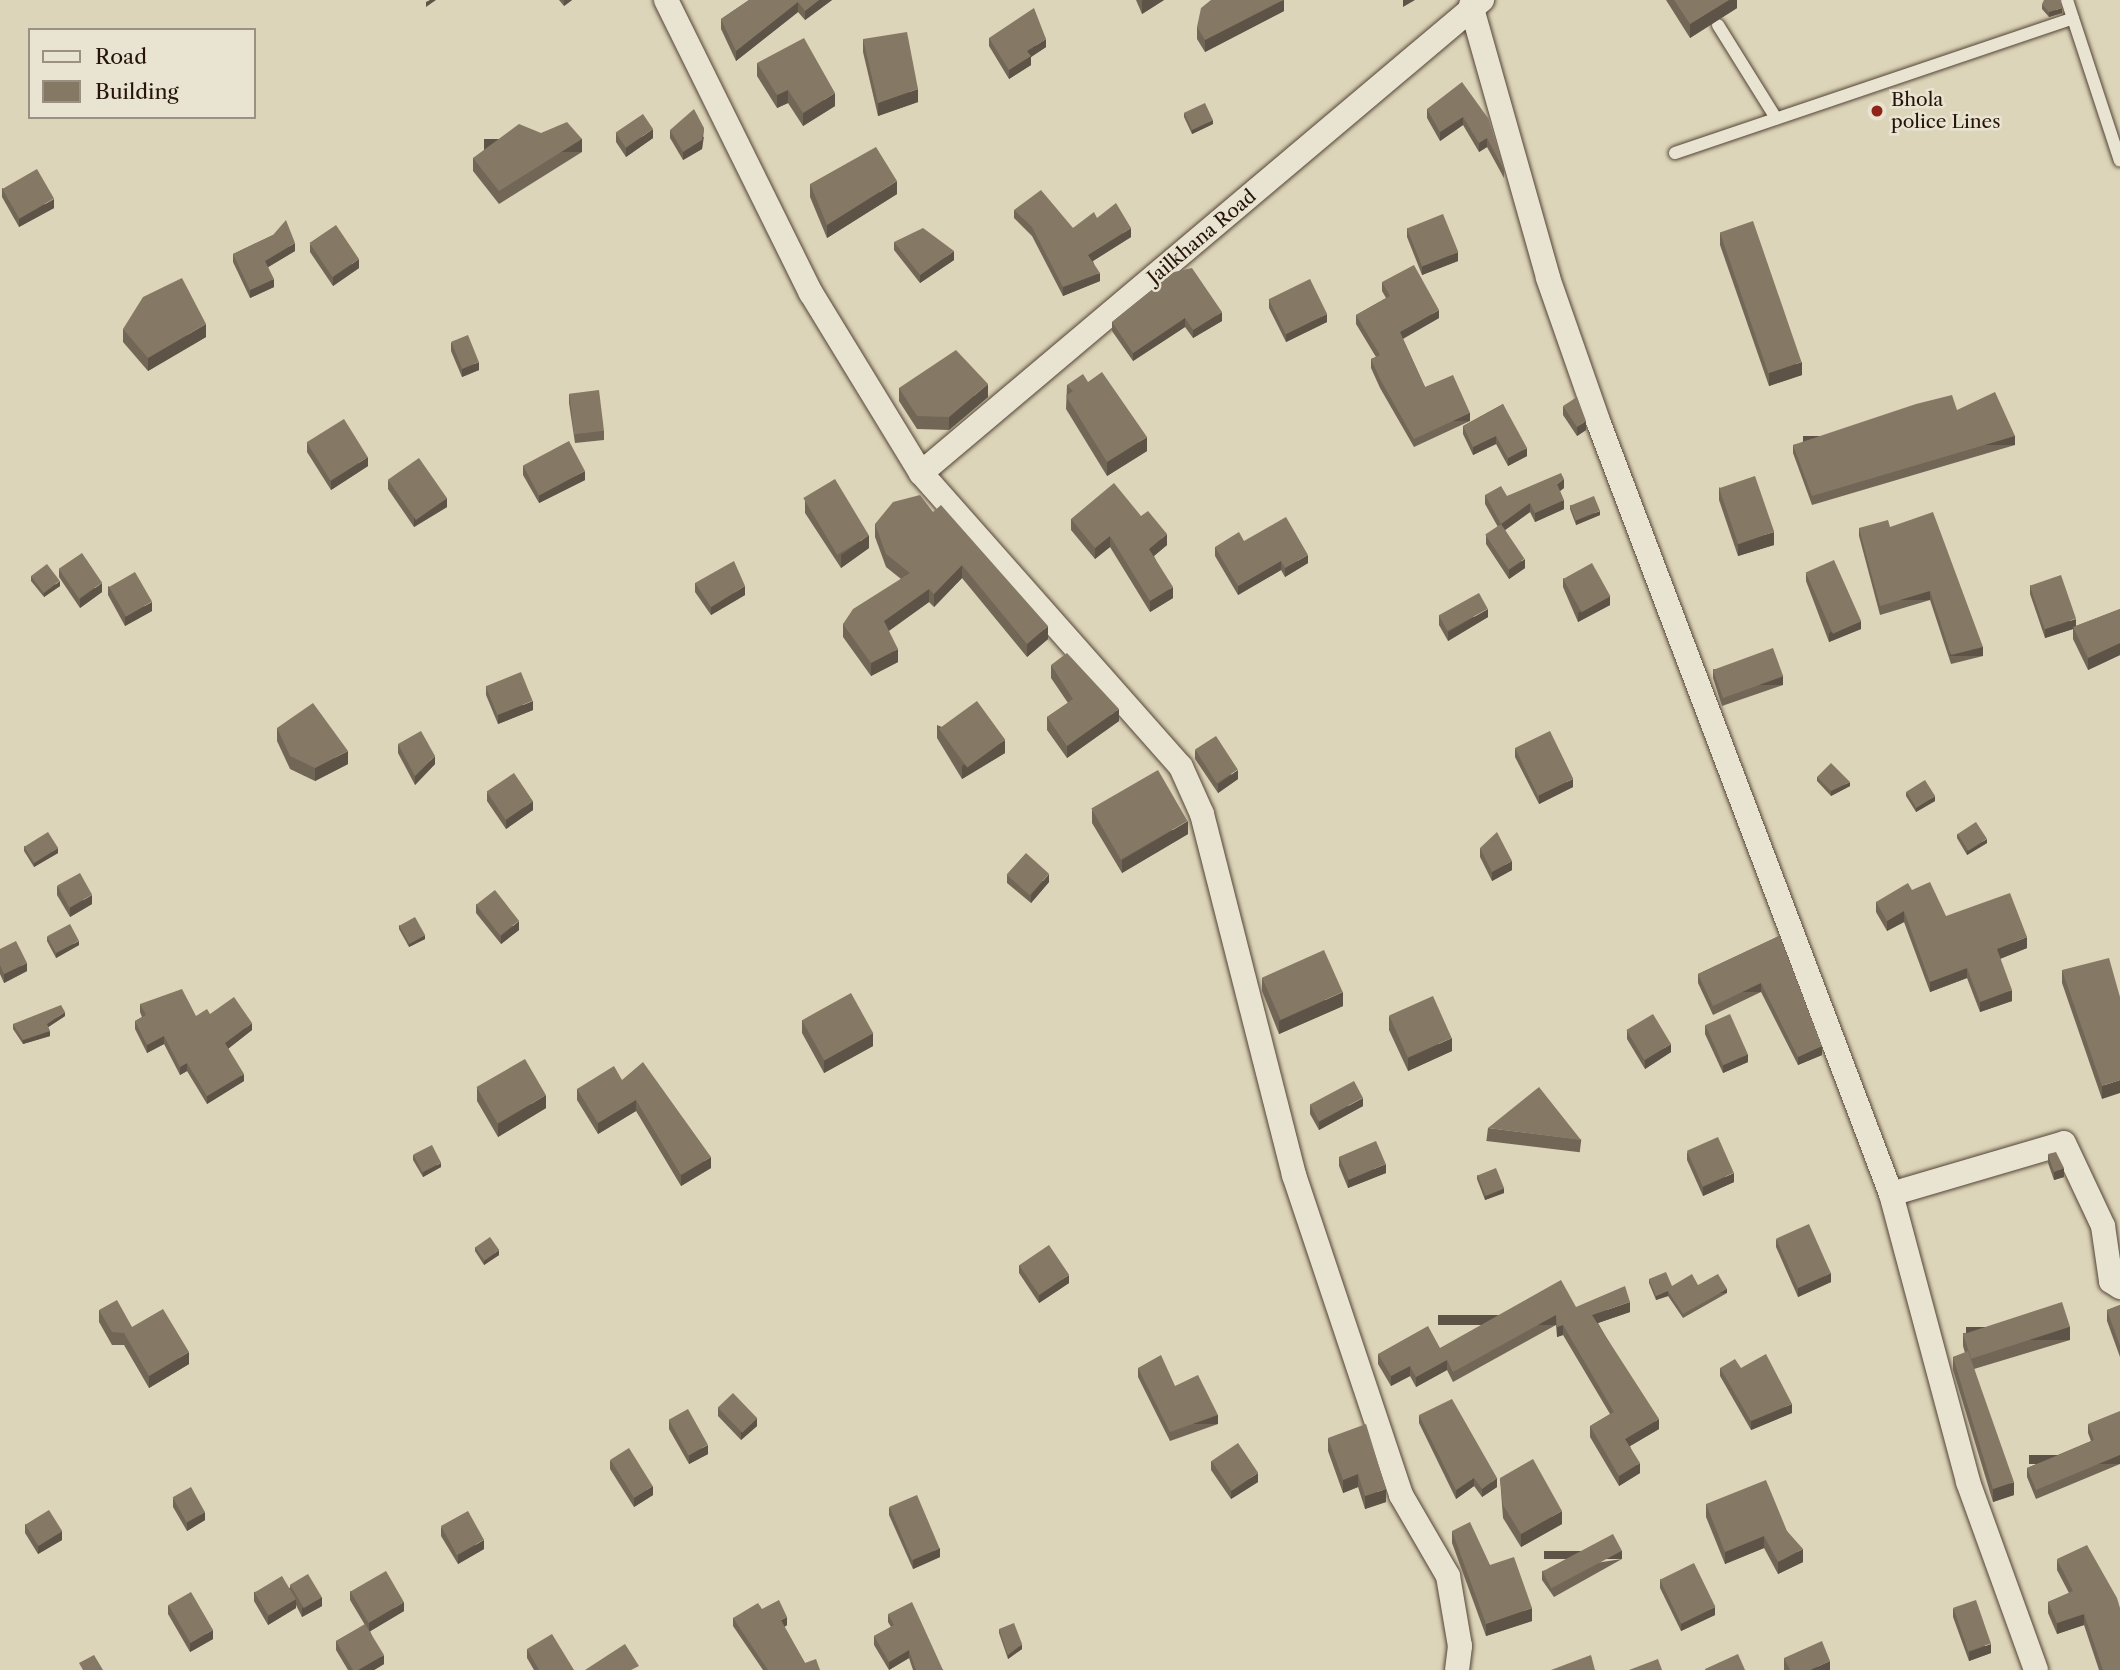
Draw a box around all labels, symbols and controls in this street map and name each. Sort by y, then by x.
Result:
legend [28,28,256,119]
text: Road [95,44,147,69]
text: Building [95,79,179,104]
place label: Bhola police Lines [1891,89,2001,133]
marker: Bhola police Lines [1869,103,1885,119]
street label: Jailkhana Road [1143,185,1261,289]

